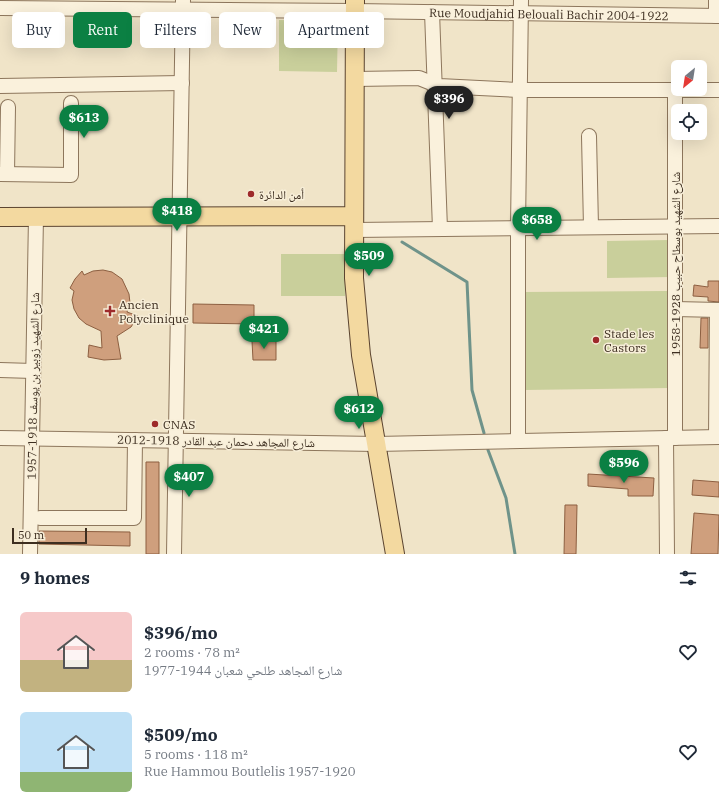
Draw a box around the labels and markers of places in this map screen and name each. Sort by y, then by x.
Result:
pin: $396 [425,86,473,120]
pin: $613 [60,105,108,139]
place label: أمن الدائرة [259,187,304,202]
marker: أمن الدائرة [246,189,256,199]
pin: $418 [153,198,201,232]
pin: $658 [513,207,561,241]
pin: $509 [345,243,393,277]
place label: Ancien Polyclinique [119,297,189,326]
marker: Ancien Polyclinique [104,305,116,317]
pin: $421 [240,316,288,350]
place label: Stade les Castors [604,326,654,355]
marker: Stade les Castors [591,335,601,345]
pin: $612 [335,396,383,430]
place label: CNAS [163,417,195,432]
marker: CNAS [150,419,160,429]
pin: $596 [600,450,648,484]
pin: $407 [165,464,213,498]

